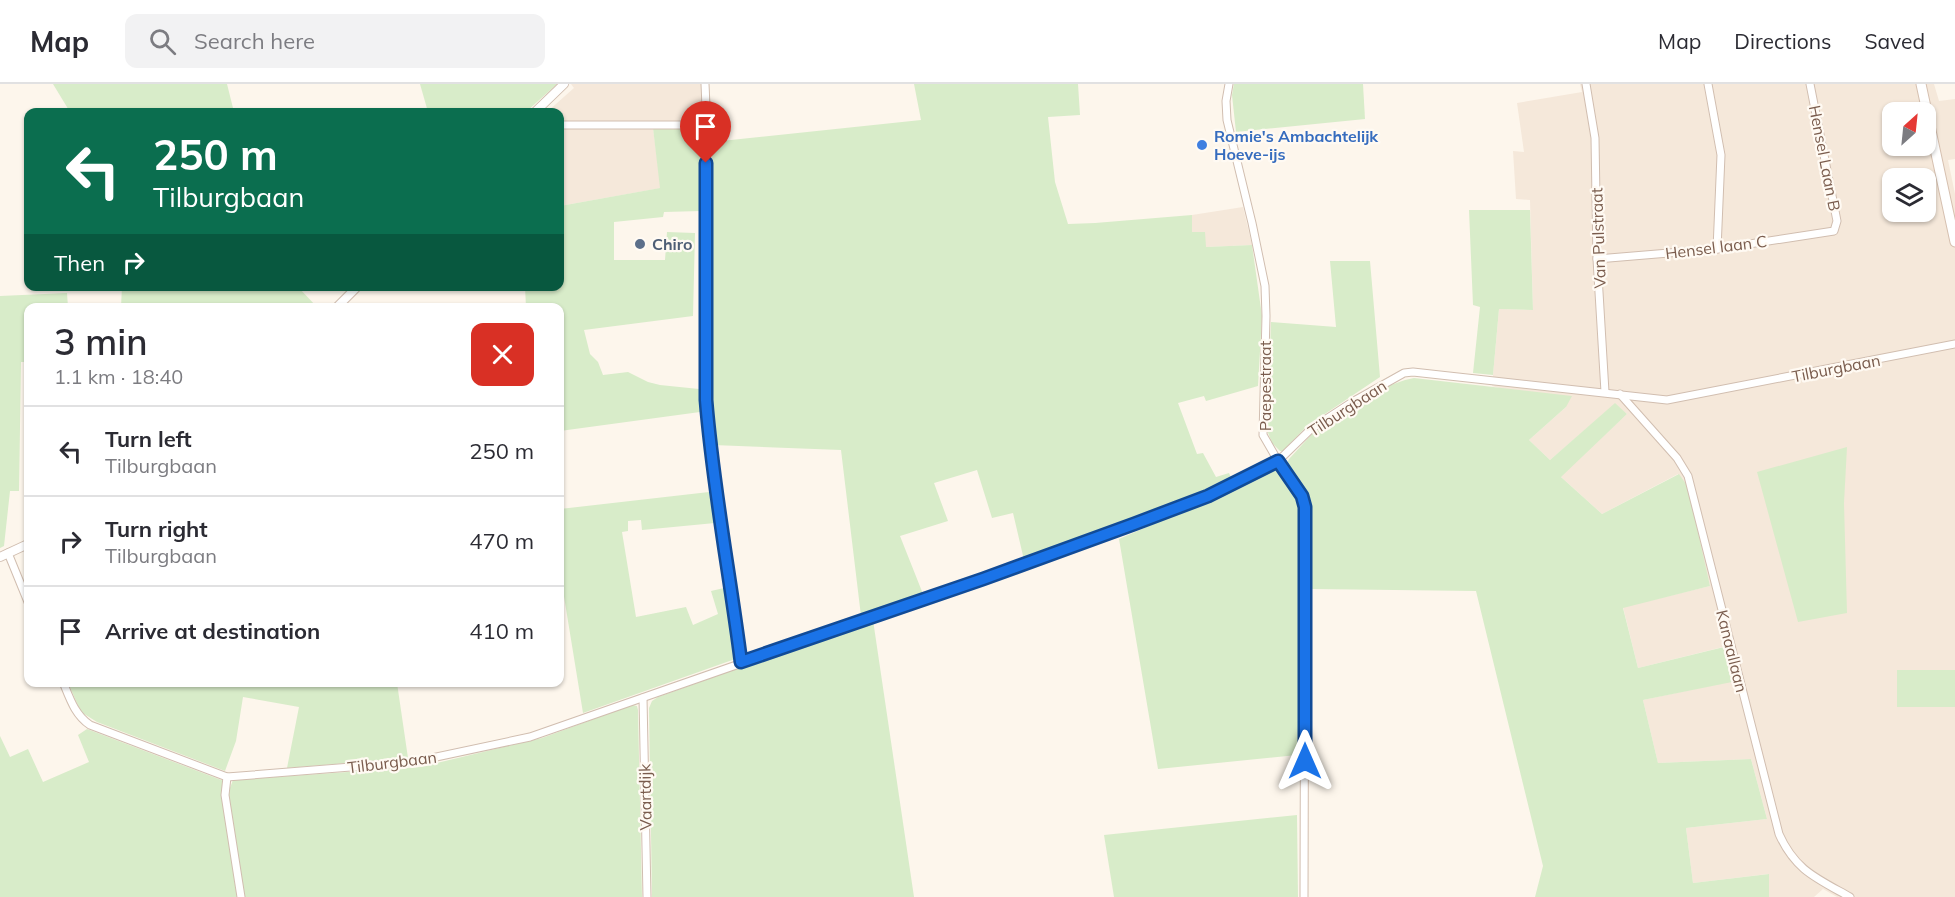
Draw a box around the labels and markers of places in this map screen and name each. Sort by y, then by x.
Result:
pin [680,101,731,163]
place label: Romie's Ambachtelijk Hoeve-ijs [1214,126,1379,164]
marker: Romie's Ambachtelijk Hoeve-ijs [1195,138,1209,152]
place label: Chiro [652,234,692,254]
marker: Chiro [633,237,647,251]

